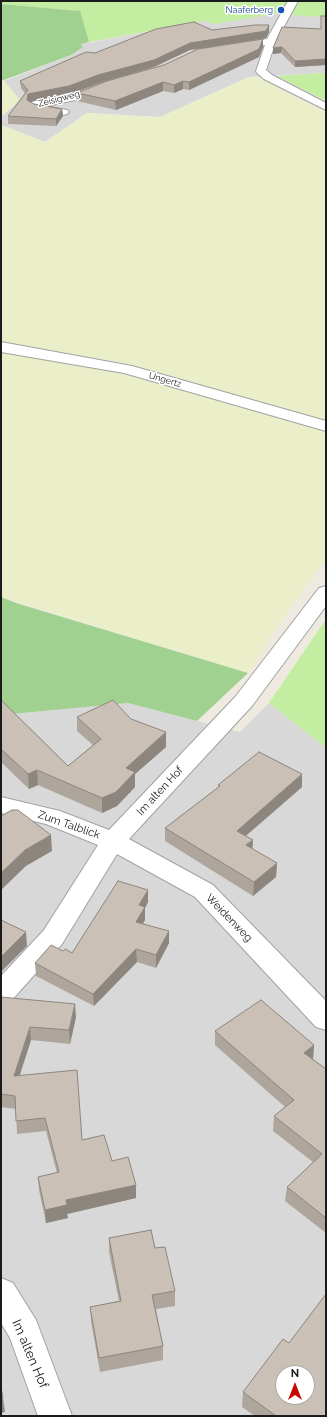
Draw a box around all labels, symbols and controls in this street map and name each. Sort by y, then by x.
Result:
place label: Naaferberg [226,5,273,15]
marker: Naaferberg [276,5,286,15]
street label: Zeisigweg [37,89,81,109]
street label: Ungertz [147,370,183,390]
street label: Im alten Hof [134,764,186,818]
street label: Zum Talblick [36,808,102,842]
street label: Weidenweg [203,891,255,945]
street label: Im alten Hof [9,1317,51,1391]
north arrow [275,1365,315,1405]
text: N [291,1367,299,1380]

